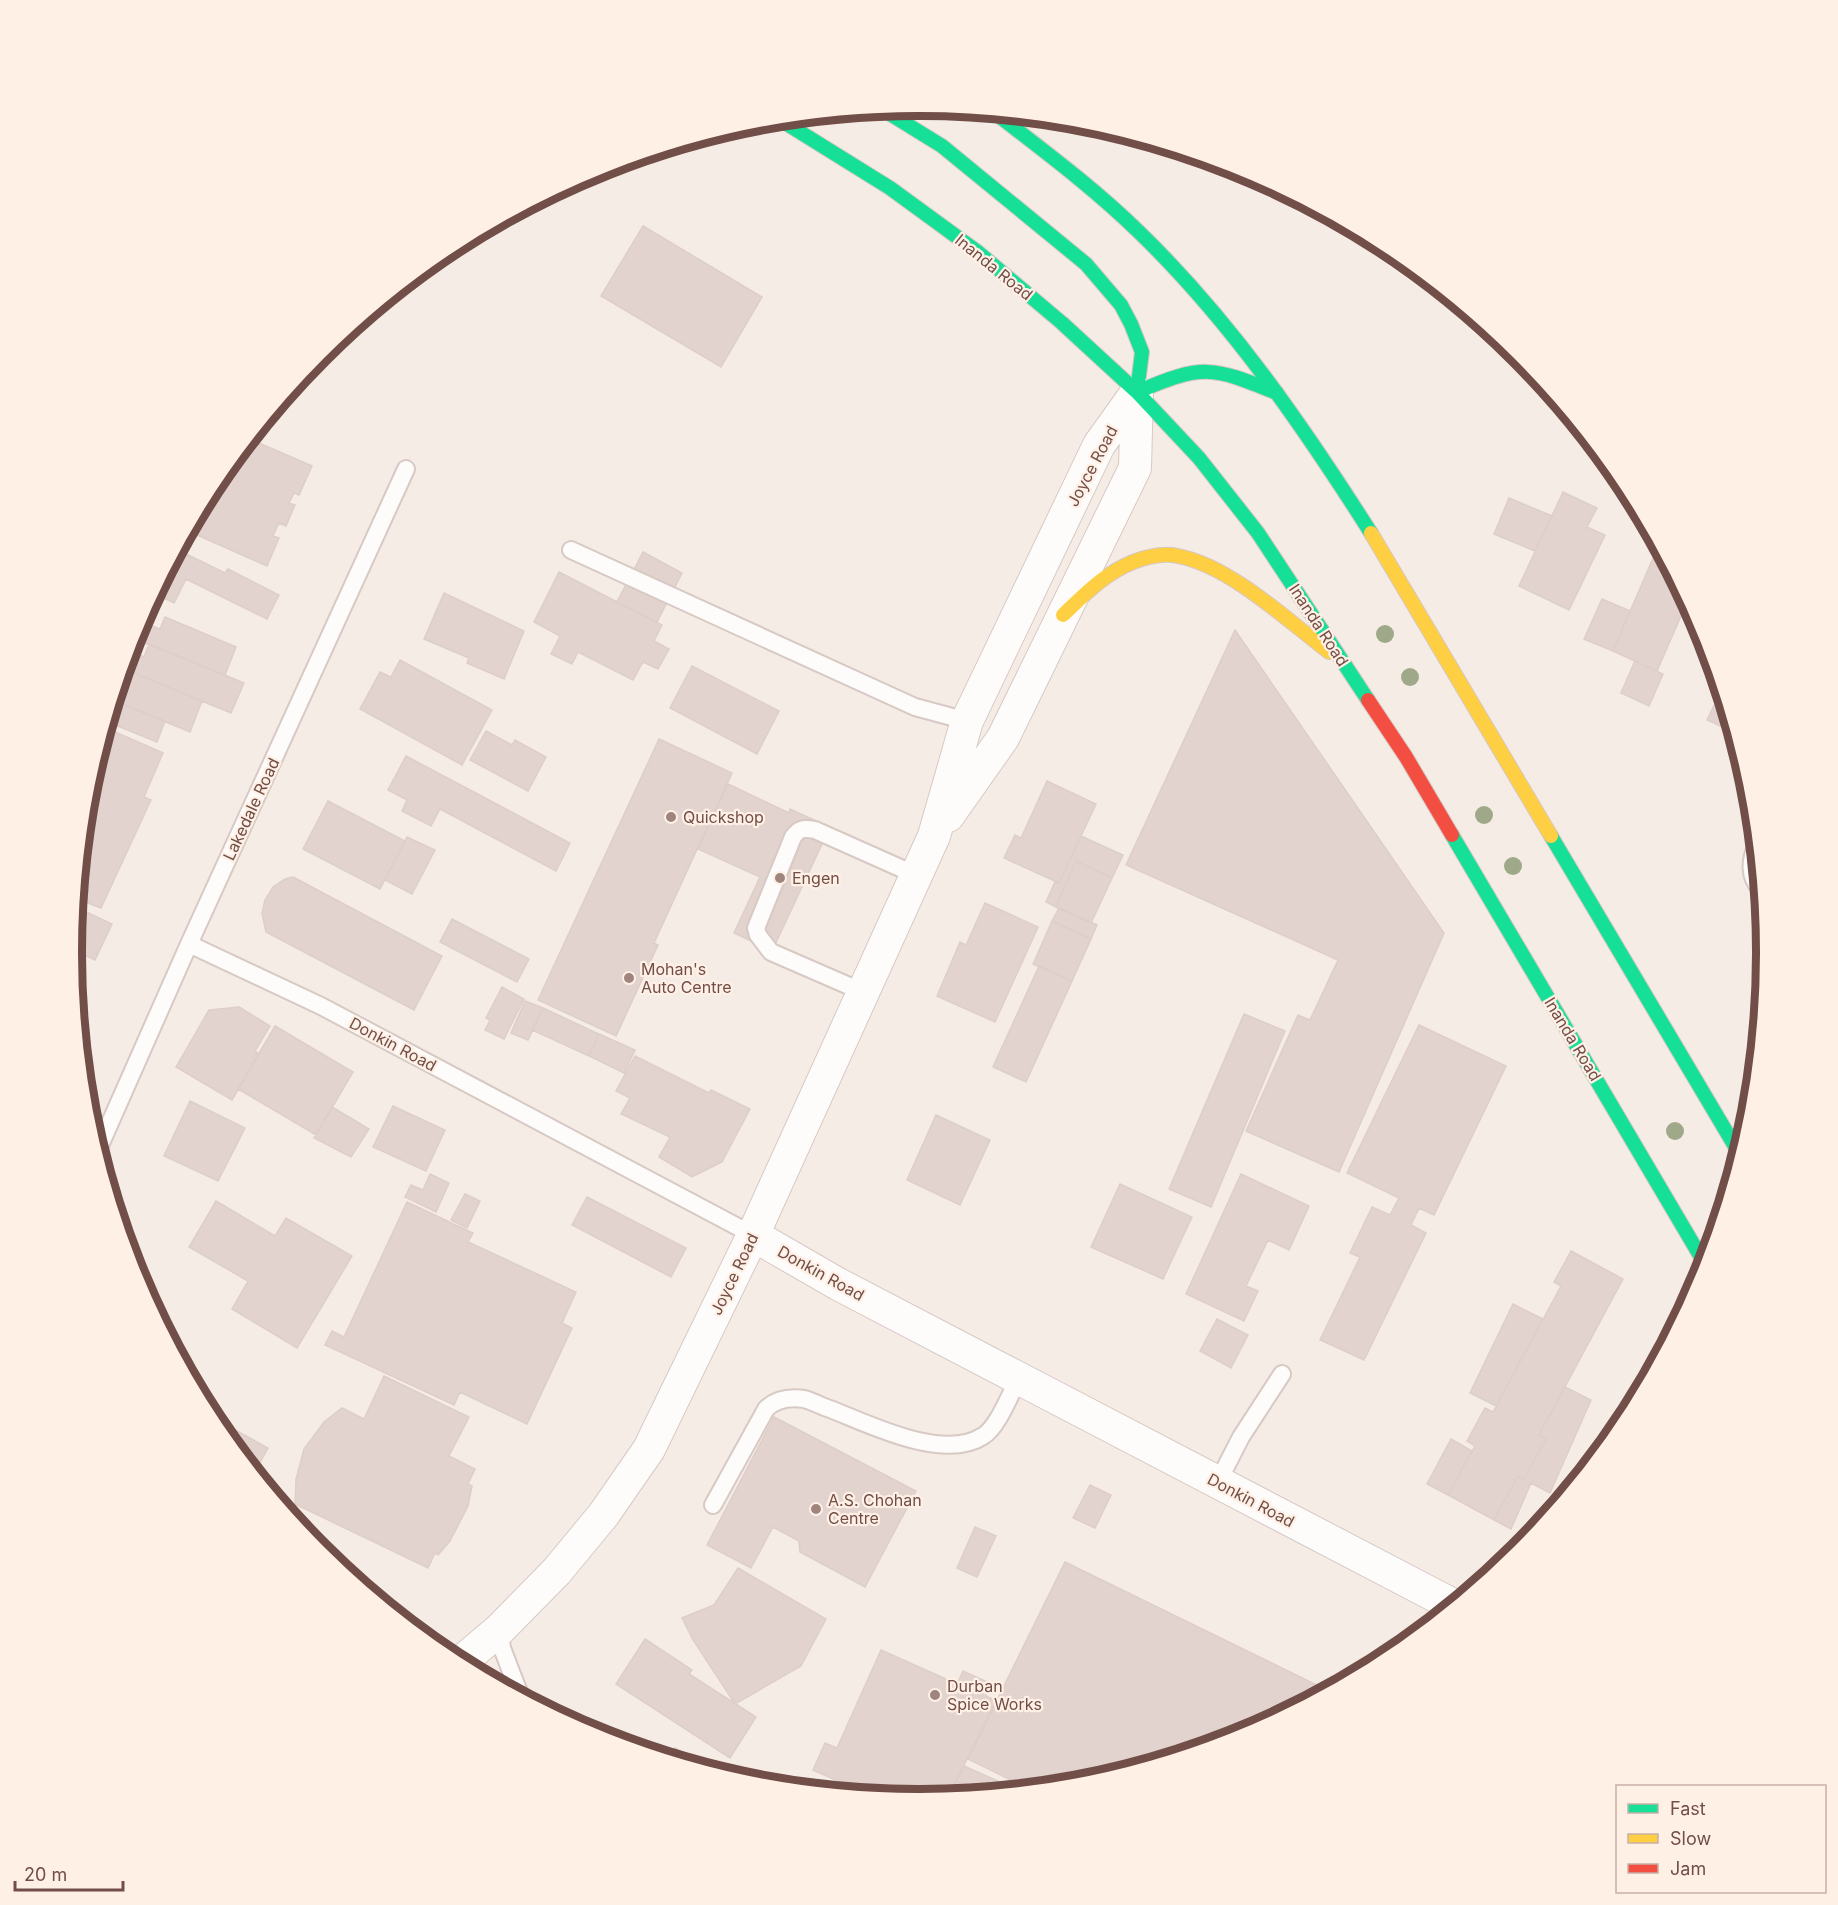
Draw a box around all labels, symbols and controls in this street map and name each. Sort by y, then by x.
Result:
street label: Inanda Road [951,230,1037,304]
street label: Joyce Road [1062,422,1122,510]
street label: Inanda Road [1285,580,1353,670]
street label: Lakedale Road [219,755,283,863]
place label: Quickshop [683,807,764,827]
marker: Quickshop [664,810,678,824]
place label: Engen [792,868,840,888]
marker: Engen [773,871,787,885]
place label: Mohan's Auto Centre [641,959,731,997]
marker: Mohan's Auto Centre [622,971,636,985]
street label: Inanda Road [1540,994,1606,1084]
street label: Donkin Road [346,1013,440,1075]
street label: Joyce Road [706,1230,762,1318]
street label: Donkin Road [774,1241,868,1305]
street label: Donkin Road [1204,1469,1298,1531]
place label: A.S. Chohan Centre [828,1490,922,1528]
marker: A.S. Chohan Centre [809,1502,823,1516]
place label: Durban Spice Works [947,1676,1042,1714]
marker: Durban Spice Works [928,1688,942,1702]
legend [1616,1785,1826,1893]
text: Fast [1670,1798,1706,1819]
text: Slow [1670,1828,1711,1849]
scale bar [15,1854,123,1892]
text: Jam [1670,1858,1706,1879]
text: 20 m [24,1864,67,1885]

